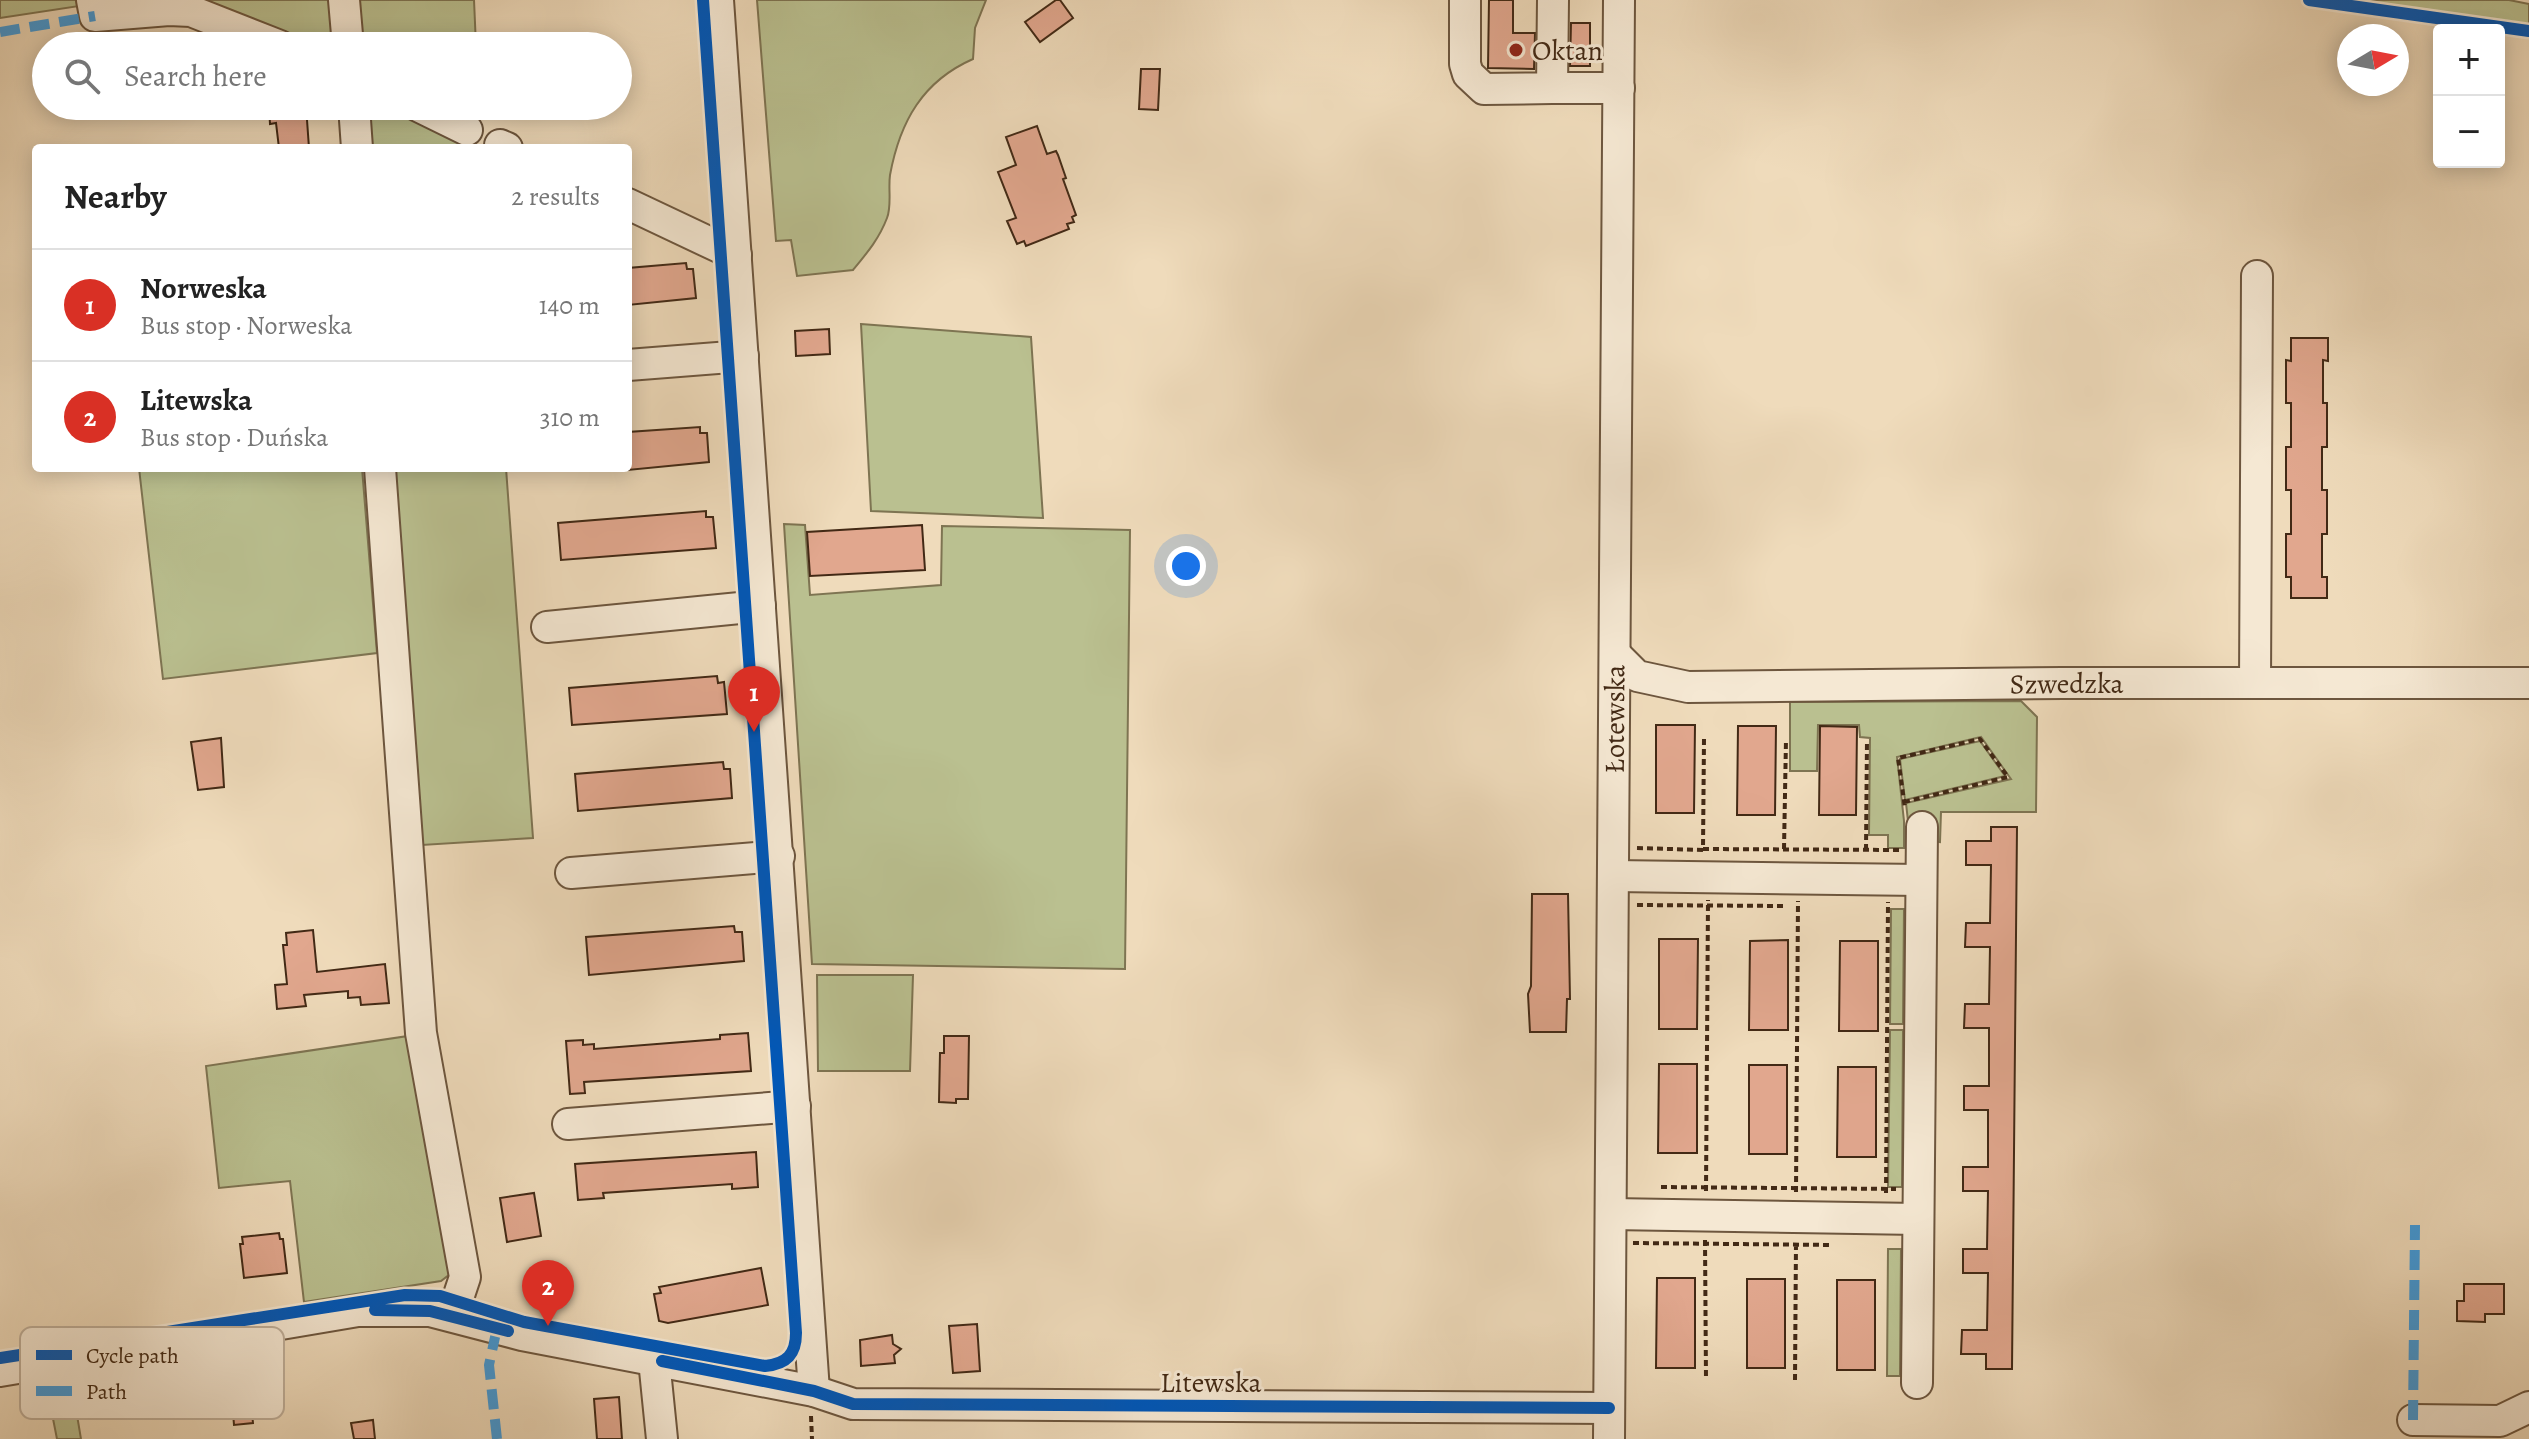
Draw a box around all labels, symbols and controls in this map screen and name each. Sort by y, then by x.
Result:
north arrow [2337,24,2409,96]
map controls [2433,24,2505,168]
button: + [2433,24,2505,96]
search box [32,32,632,120]
place label: Oktan [1532,32,1603,70]
marker: Oktan [1507,41,1525,59]
icon: search [60,54,104,98]
text: Search here [124,56,267,96]
button: − [2433,96,2505,168]
text: Nearby [64,173,167,220]
text: 2 results [511,179,600,214]
text: Norweska [140,268,267,308]
text: 1 [85,288,95,323]
text: 140 m [539,288,600,323]
text: Bus stop · Norweska [140,308,352,343]
text: Litewska [140,380,252,420]
text: 2 [84,400,96,435]
text: 310 m [540,400,600,435]
text: Bus stop · Duńska [140,420,328,455]
your location [1166,546,1206,586]
street label: Łotewska [1596,665,1634,773]
street label: Szwedzka [2010,665,2124,704]
pin: 1 [728,666,780,732]
pin: 2 [522,1260,574,1326]
legend [20,1327,284,1419]
text: Cycle path [86,1341,179,1371]
street label: Litewska [1160,1364,1262,1402]
text: Path [86,1377,127,1407]

